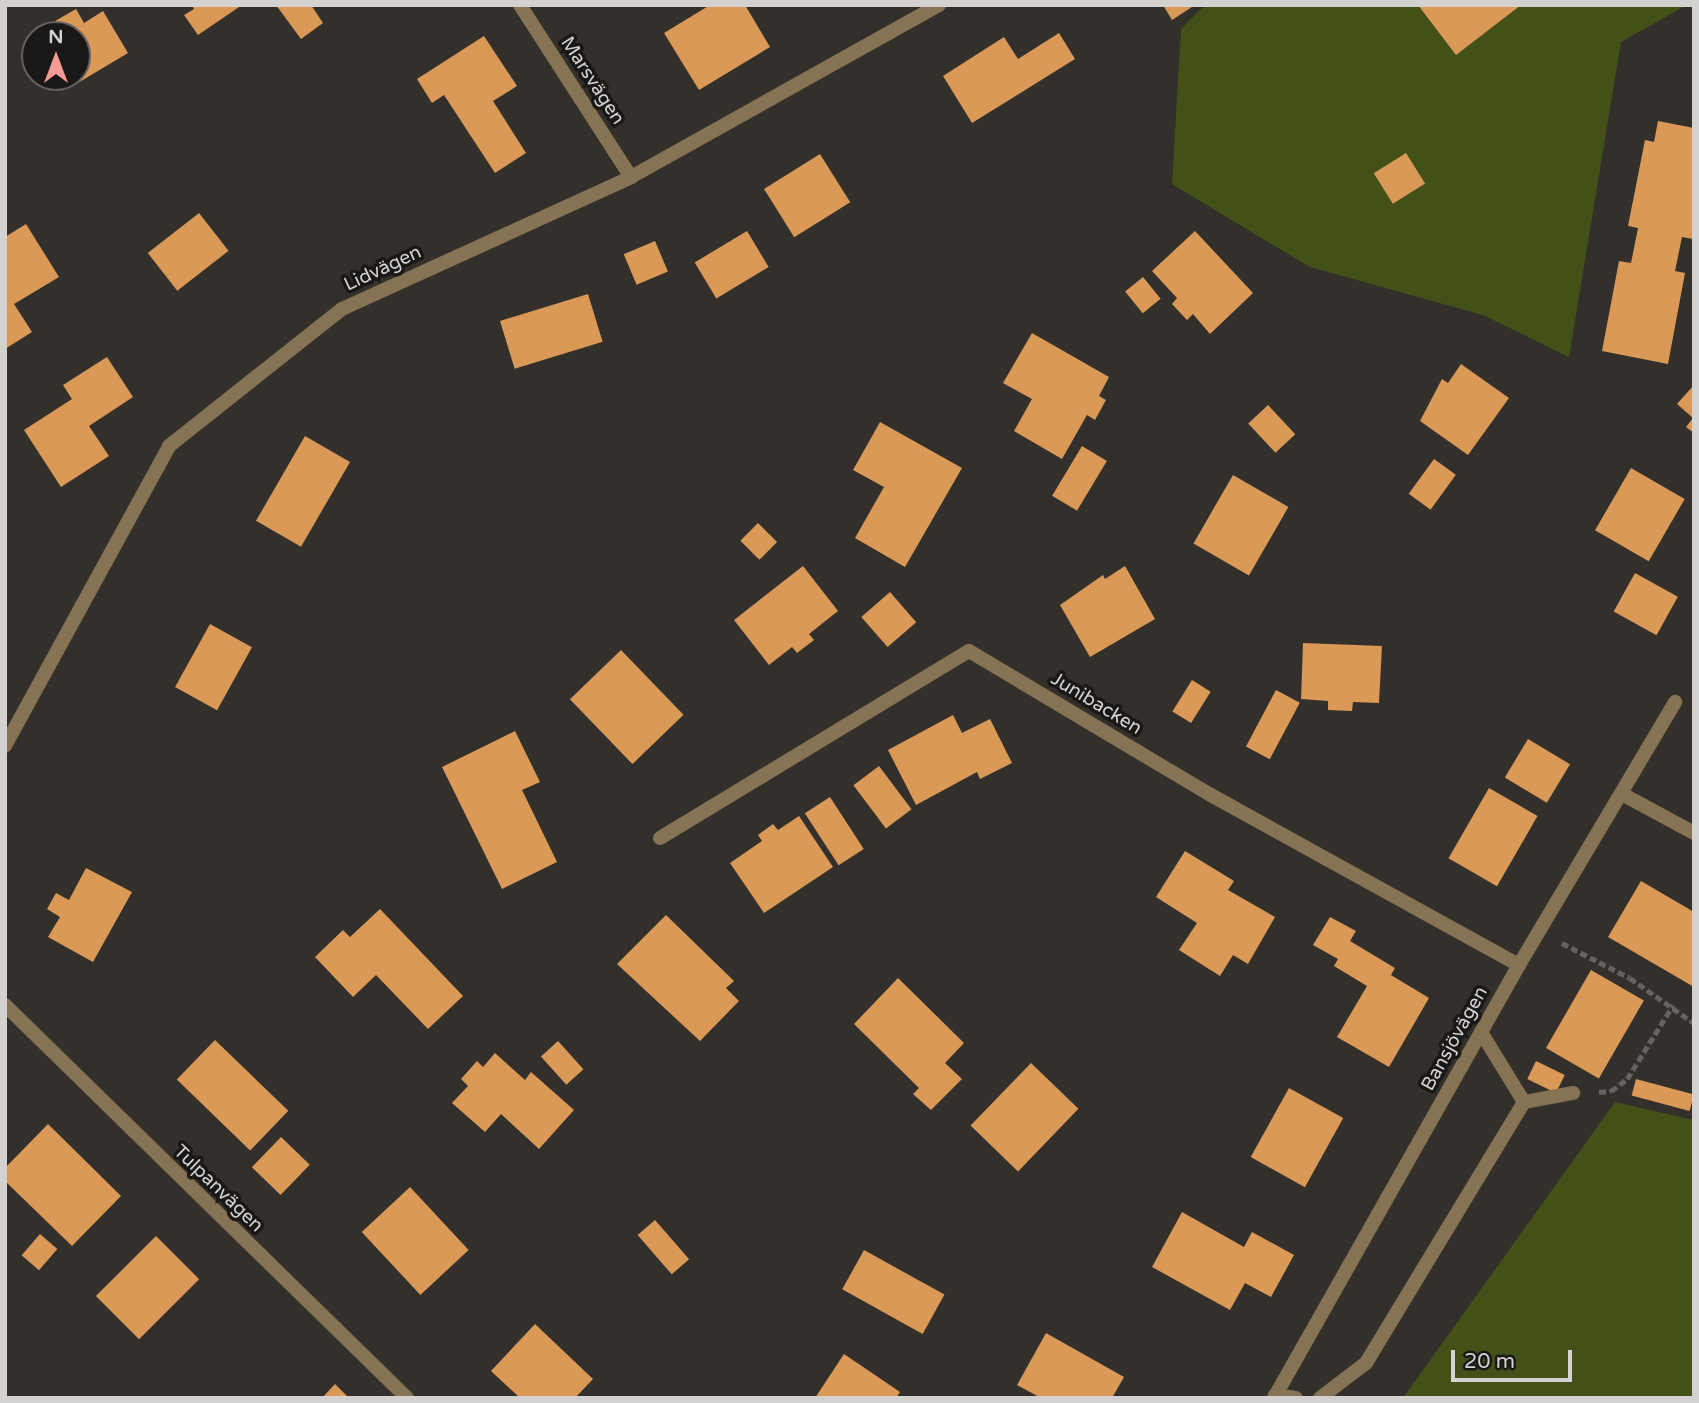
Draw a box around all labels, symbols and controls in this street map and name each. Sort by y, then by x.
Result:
north arrow [21,21,91,91]
text: N [48,26,64,48]
street label: Marsvägen [555,33,629,129]
street label: Lidvägen [341,241,425,297]
street label: Junibacken [1046,668,1146,740]
street label: Bansjövägen [1417,983,1493,1095]
street label: Tulpanvägen [168,1141,268,1237]
scale bar [1454,1336,1575,1380]
text: 20 m [1464,1349,1515,1374]

